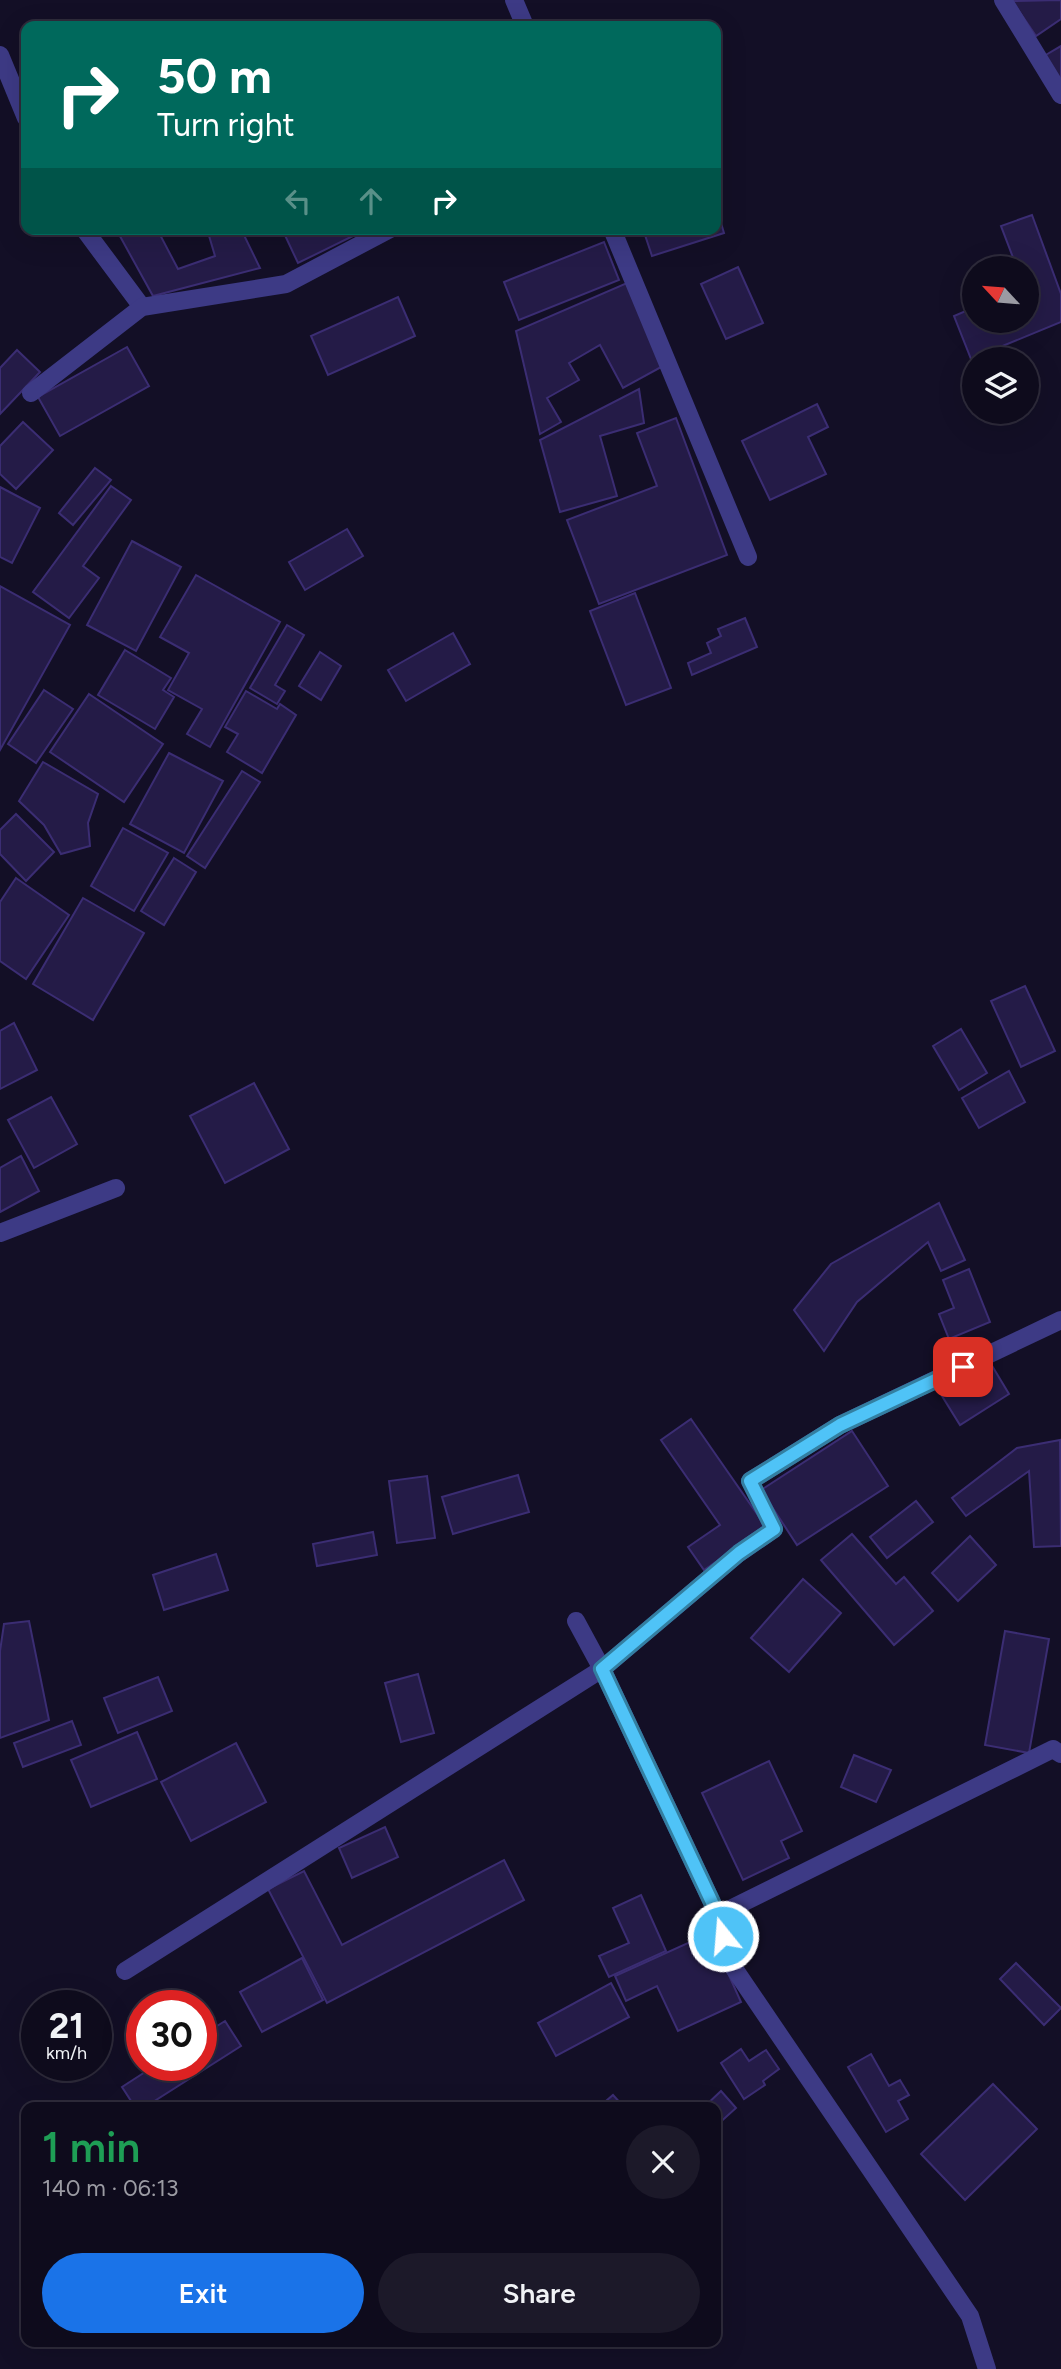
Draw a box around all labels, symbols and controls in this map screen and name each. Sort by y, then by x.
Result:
text: 50 m [157,46,272,105]
icon: right [42,49,133,140]
text: Turn right [157,106,295,144]
icon: left [279,182,317,220]
icon: ahead [352,182,390,220]
icon: right [425,182,463,220]
north arrow [962,256,1040,332]
map controls [962,256,1039,424]
button: layers [962,347,1039,424]
pin [933,1337,993,1397]
icon: arrive [944,1348,982,1386]
position arrow [686,1899,760,1973]
speed limit sign: 30 [126,1990,217,2081]
text: 21 [49,2005,84,2047]
text: km/h [46,2042,87,2064]
text: 1 min [42,2122,140,2173]
button: close [626,2125,700,2199]
text: 140 m · 06:13 [42,2174,179,2202]
button: Exit [42,2253,364,2333]
button: Share [378,2253,700,2333]

